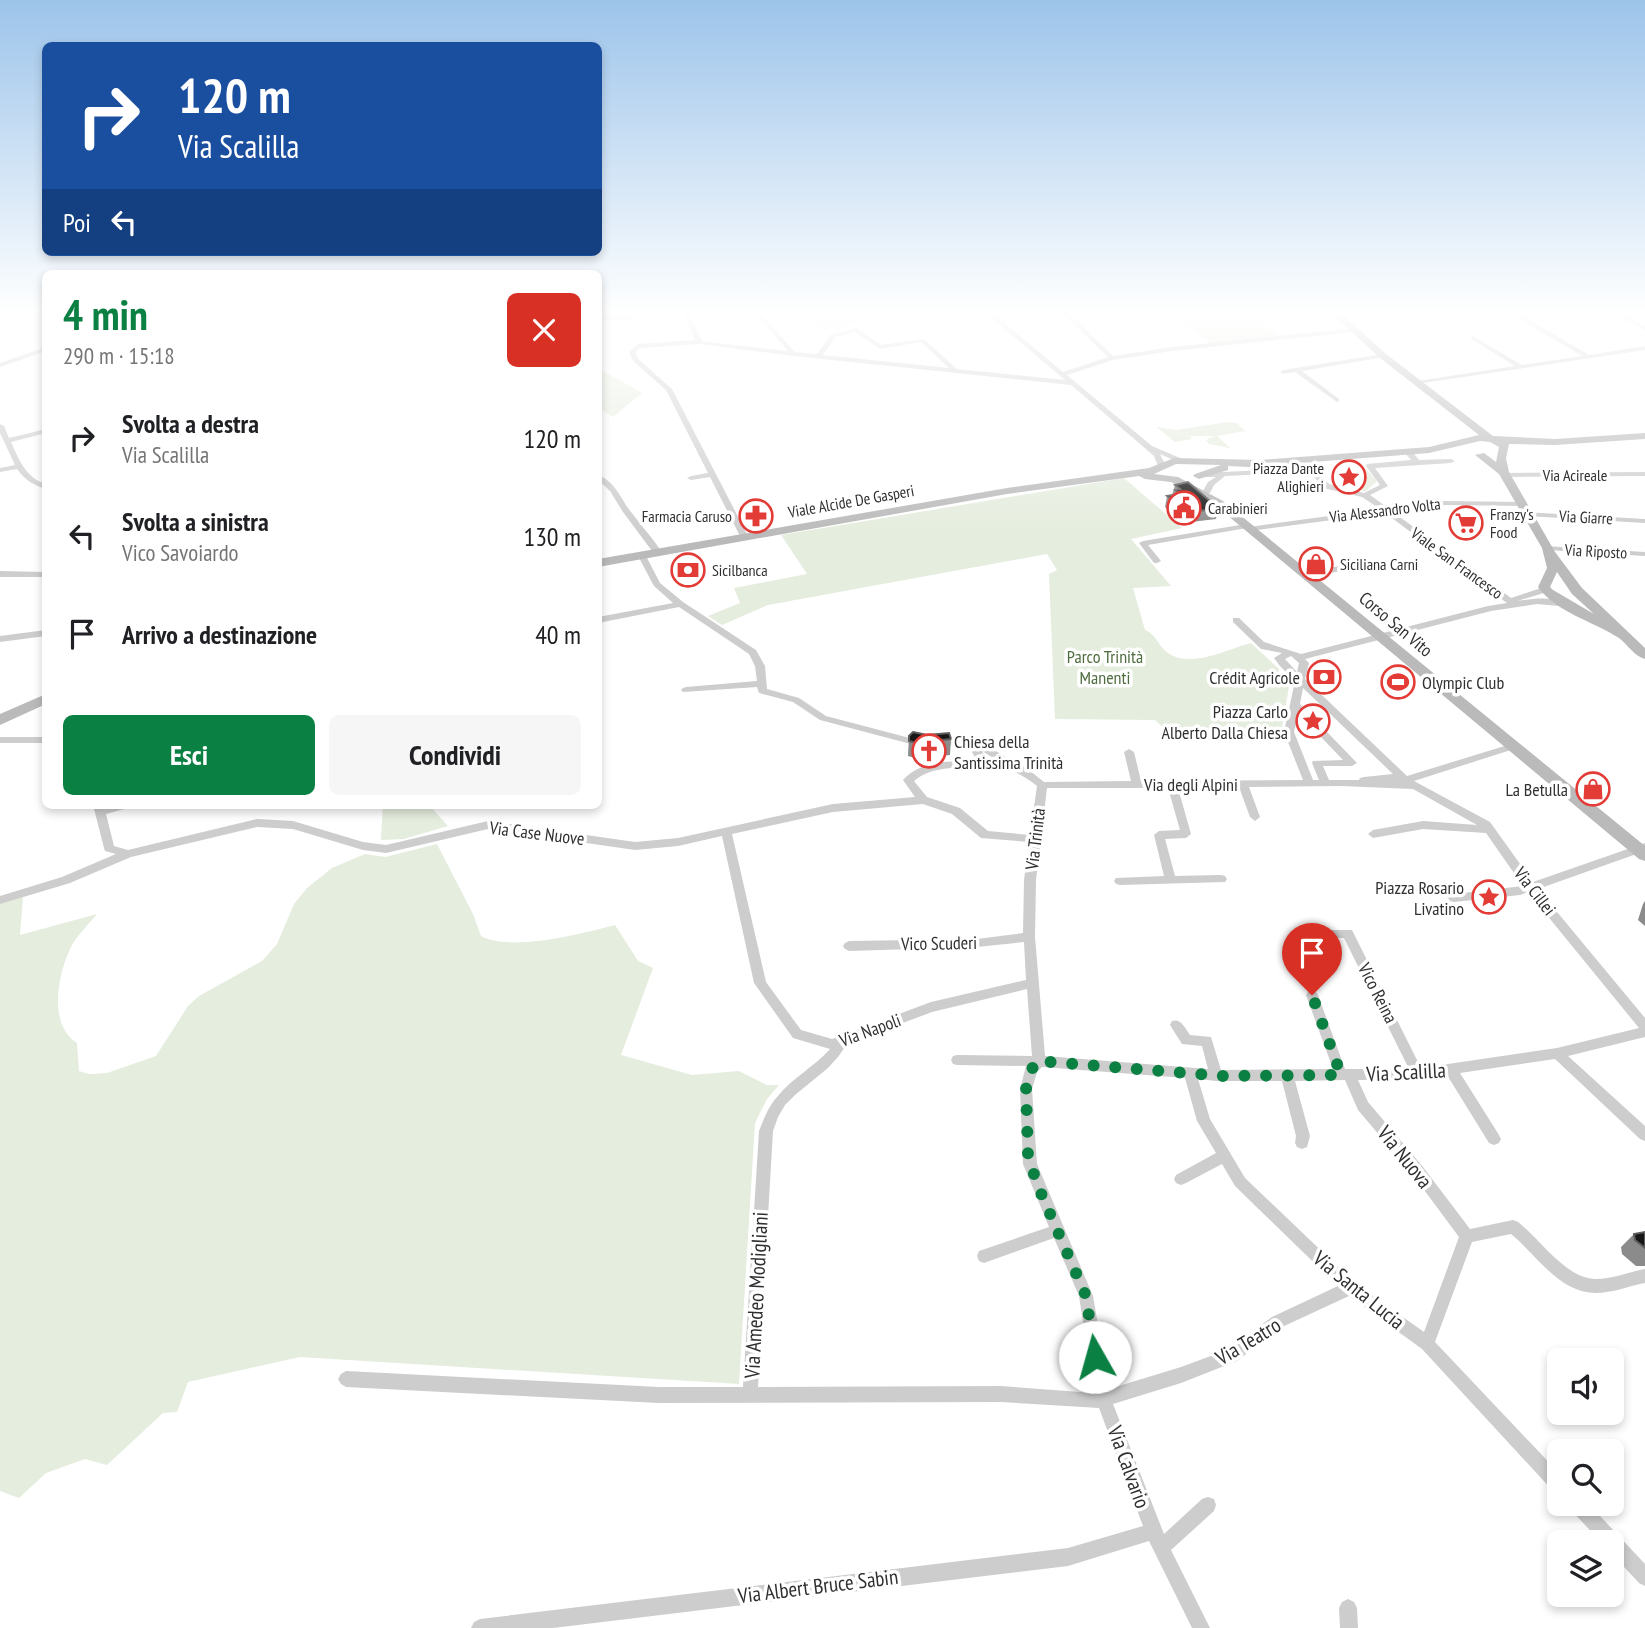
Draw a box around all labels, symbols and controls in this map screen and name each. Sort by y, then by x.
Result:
text: 120 m [178,63,291,127]
icon: right [63,70,154,161]
text: Via Scalilla [178,125,299,167]
icon: left [105,203,143,241]
text: Poi [63,206,91,239]
text: 4 min [63,287,148,342]
button: close [507,293,581,367]
text: 290 m · 15:18 [63,341,175,370]
text: Svolta a destra [122,407,259,440]
icon: right [63,419,101,457]
text: 120 m [523,422,581,455]
text: Via Scalilla [122,440,209,469]
place label: Piazza Dante Alighieri [1253,458,1324,496]
place icon: Piazza Dante Alighieri [1330,458,1368,496]
street label: Via Acireale [1542,465,1607,485]
street label: Viale Alcide De Gasperi [786,480,916,522]
public building icon: Carabinieri [1165,489,1203,527]
street label: Via Alessandro Volta [1327,493,1442,527]
pharmacy icon: Farmacia Caruso [737,497,775,535]
place label: Carabinieri [1208,498,1268,518]
supermarket icon: Franzy's Food [1447,504,1485,542]
place label: Franzy's Food [1490,504,1534,542]
text: Svolta a sinistra [122,505,269,538]
place label: Farmacia Caruso [642,506,732,526]
street label: Via Giarre [1558,506,1613,528]
icon: left [63,517,101,555]
text: 130 m [523,520,581,553]
street label: Viale San Francesco [1406,522,1507,603]
text: Vico Savoiardo [122,538,239,567]
street label: Via Riposto [1563,539,1628,563]
shop icon: Siciliana Carni [1297,545,1335,583]
bank icon: Sicilbanca [669,551,707,589]
place label: Siciliana Carni [1340,554,1418,574]
place label: Sicilbanca [712,560,768,580]
street label: Corso San Vito [1354,587,1438,662]
icon: arrive [63,615,101,653]
text: Arrivo a destinazione [122,618,317,651]
text: 40 m [535,618,581,651]
park label: Parco Trinità Manenti [1067,645,1143,689]
bank icon: Crédit Agricole [1305,658,1343,696]
sports icon: Olympic Club [1379,663,1417,701]
place label: Crédit Agricole [1209,666,1300,689]
place label: Olympic Club [1422,671,1504,694]
place label: Piazza Carlo Alberto Dalla Chiesa [1161,700,1288,744]
place icon: Piazza Carlo Alberto Dalla Chiesa [1294,702,1332,740]
button: Esci [63,715,315,795]
button: Condividi [329,715,581,795]
place label: Chiesa della Santissima Trinità [954,730,1063,774]
church icon: Chiesa della Santissima Trinità [910,732,948,770]
shop icon: La Betulla [1574,770,1612,808]
street label: Via degli Alpini [1143,773,1238,796]
place label: La Betulla [1506,778,1568,801]
street label: Via Trinità [1020,807,1050,872]
street label: Via Case Nuove [487,816,586,850]
street label: Via Cillei [1508,861,1561,920]
place label: Piazza Rosario Livatino [1375,876,1464,920]
place icon: Piazza Rosario Livatino [1470,878,1508,916]
pin [1282,923,1342,995]
street label: Vico Scuderi [900,931,977,955]
icon: arrive [1293,934,1331,972]
street label: Vico Reina [1353,958,1403,1027]
street label: Via Napoli [835,1008,904,1052]
street label: Via Scalilla [1365,1056,1446,1088]
street label: Via Nuova [1371,1119,1438,1194]
street label: Via Amedeo Modigliani [738,1211,774,1380]
street label: Via Santa Lucia [1307,1244,1410,1335]
street label: Via Teatro [1210,1311,1286,1371]
position arrow [1058,1320,1132,1394]
map controls [1547,1348,1624,1607]
button: sound [1547,1348,1624,1425]
street label: Via Calvario [1101,1421,1156,1512]
button: search [1547,1439,1624,1516]
button: layers [1547,1530,1624,1607]
street label: Via Albert Bruce Sabin [735,1563,900,1609]

